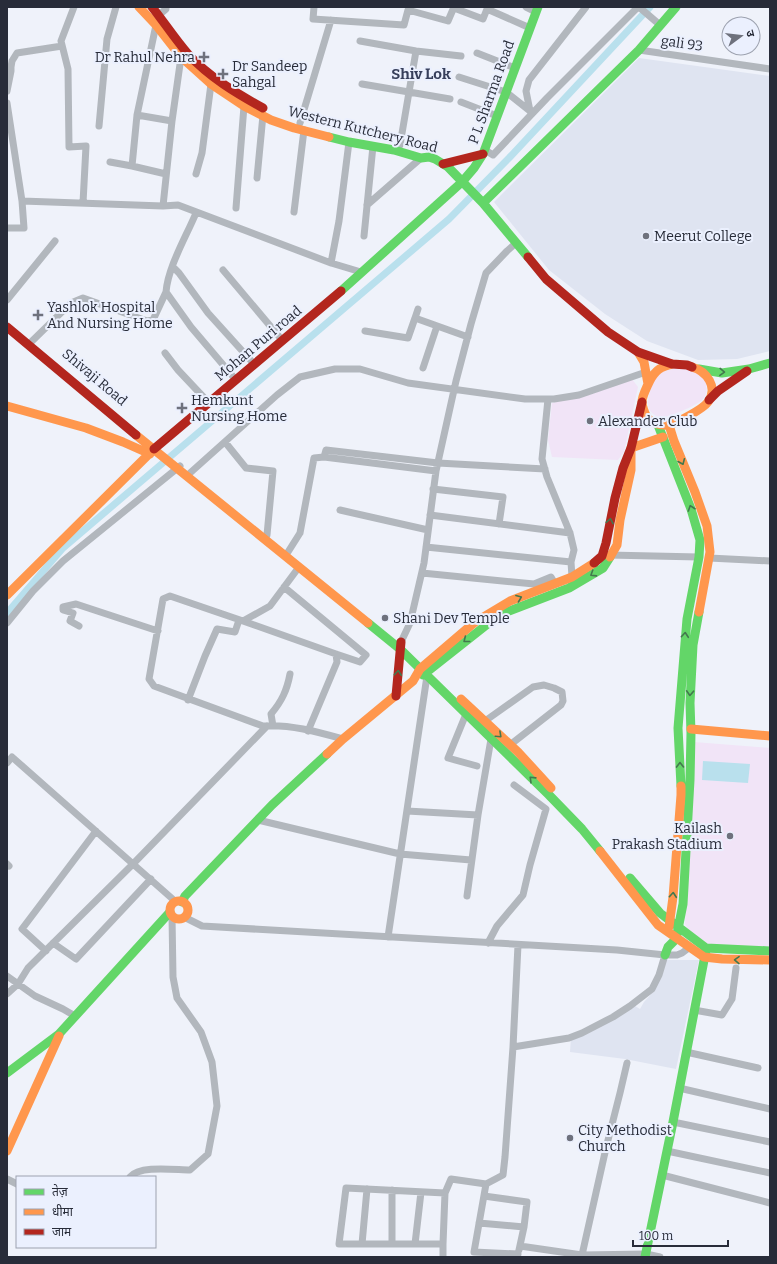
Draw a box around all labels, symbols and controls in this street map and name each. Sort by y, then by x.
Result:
north arrow [721,16,761,56]
text: उ [743,29,757,39]
street label: gali 93 [660,32,704,55]
street label: P L Sharma Road [465,38,518,146]
place label: Dr Rahul Nehra [95,49,195,66]
marker: Dr Rahul Nehra [198,51,210,63]
place label: Dr Sandeep Sahgal [232,58,307,91]
district label: Shiv Lok [391,65,451,83]
marker: Dr Sandeep Sahgal [217,68,229,80]
street label: Western Kutchery Road [286,103,440,156]
place label: Meerut College [654,228,752,245]
marker: Meerut College [641,231,651,241]
place label: Yashlok Hospital And Nursing Home [47,299,173,332]
street label: Mohan Puri road [211,302,305,385]
marker: Yashlok Hospital And Nursing Home [32,309,44,321]
street label: Shivaji Road [59,345,131,409]
one-way arrow [719,367,725,376]
place label: Hemkunt Nursing Home [191,392,287,425]
marker: Hemkunt Nursing Home [176,402,188,414]
place label: Alexander Club [598,413,697,430]
marker: Alexander Club [585,416,595,426]
one-way arrow [678,458,686,465]
one-way arrow [687,505,695,512]
one-way arrow [605,518,614,524]
one-way arrow [590,570,597,577]
one-way arrow [515,594,522,602]
place label: Shani Dev Temple [393,610,510,627]
marker: Shani Dev Temple [380,613,390,623]
one-way arrow [681,632,690,638]
one-way arrow [464,636,471,643]
one-way arrow [393,670,402,676]
one-way arrow [686,690,695,696]
one-way arrow [494,730,502,737]
one-way arrow [676,762,684,768]
one-way arrow [529,776,537,784]
place label: Kailash Prakash Stadium [612,820,723,853]
marker: Kailash Prakash Stadium [725,831,735,841]
one-way arrow [668,892,677,898]
one-way arrow [734,956,740,964]
place label: City Methodist Church [578,1122,672,1155]
marker: City Methodist Church [565,1133,575,1143]
legend [16,1176,156,1248]
text: तेज़ [52,1184,69,1199]
text: धीमा [52,1204,74,1219]
scale bar [633,1222,728,1248]
text: जाम [52,1225,72,1239]
text: 100 m [639,1229,674,1243]

